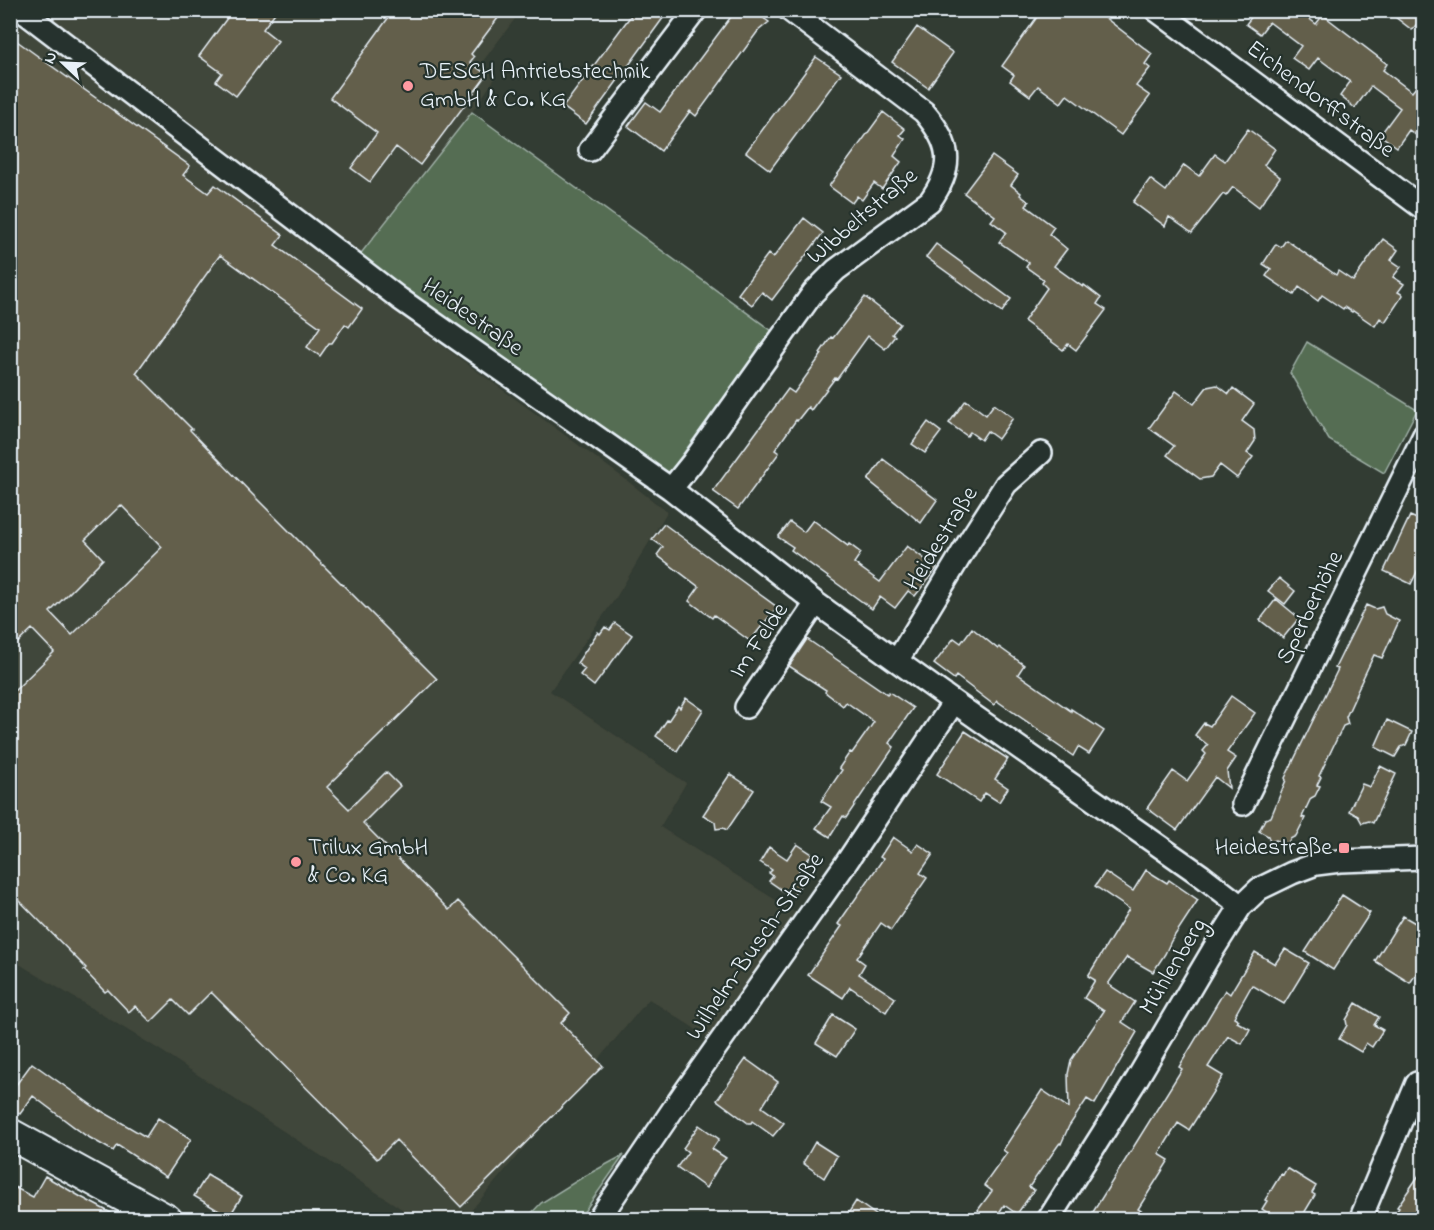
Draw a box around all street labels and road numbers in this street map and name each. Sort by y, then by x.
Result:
street label: Eichendorffstraße [1238,32,1402,168]
street label: Wibbeltstraße [800,160,926,274]
street label: Heidestraße [414,270,530,366]
street label: Heidestraße [896,480,988,598]
street label: Sperberhöhe [1268,545,1354,671]
street label: Im Felde [722,596,798,686]
street label: Wilhelm-Busch-Straße [678,846,834,1048]
street label: Mühlenberg [1131,912,1217,1022]

